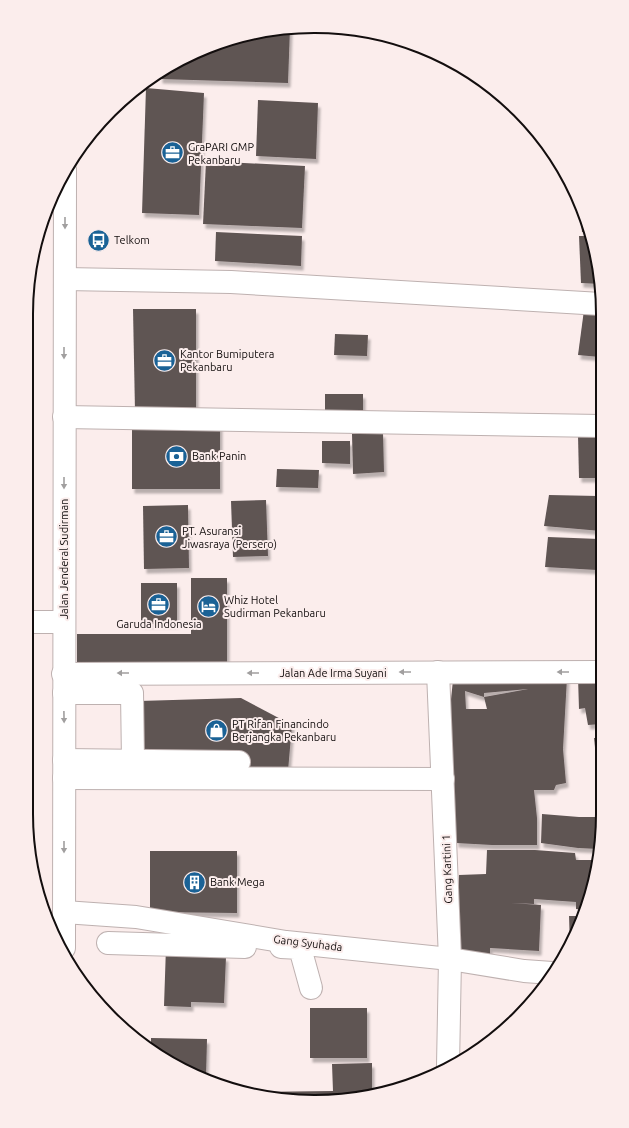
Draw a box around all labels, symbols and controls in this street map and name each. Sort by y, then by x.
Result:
office icon: GraPARI GMP Pekanbaru [160,140,186,166]
place label: GraPARI GMP Pekanbaru [188,141,254,166]
one-way arrow [62,217,68,230]
bus stop icon: Telkom [86,227,112,253]
place label: Telkom [114,234,150,246]
one-way arrow [61,347,67,360]
office icon: Kantor Bumiputera Pekanbaru [152,347,178,373]
place label: Kantor Bumiputera Pekanbaru [180,348,274,373]
bank icon: Bank Panin [163,443,189,469]
place label: Bank Panin [192,450,246,462]
one-way arrow [61,477,67,490]
street label: Jalan Jenderal Sudirman [58,499,70,619]
office icon: PT. Asuransi Jiwasraya (Persero) [153,524,179,550]
place label: PT. Asuransi Jiwasraya (Persero) [182,525,277,551]
office icon: Garuda Indonesia [146,591,172,617]
hotel icon: Whiz Hotel Sudirman Pekanbaru [196,593,222,619]
place label: Whiz Hotel Sudirman Pekanbaru [224,594,326,619]
place label: Garuda Indonesia [116,618,202,630]
street label: Jalan Ade Irma Suyani [279,667,387,679]
one-way arrow [398,669,411,675]
one-way arrow [556,669,569,675]
one-way arrow [116,670,129,676]
one-way arrow [246,670,259,676]
one-way arrow [61,711,67,724]
shop icon: PT Rifan Financindo Berjangka Pekanbaru [203,717,229,743]
place label: PT Rifan Financindo Berjangka Pekanbaru [232,718,336,743]
street label: Gang Kartini 1 [440,834,454,904]
one-way arrow [61,841,67,854]
building icon: Bank Mega [181,869,207,895]
place label: Bank Mega [210,876,265,888]
street label: Gang Syuhada [273,933,343,953]

